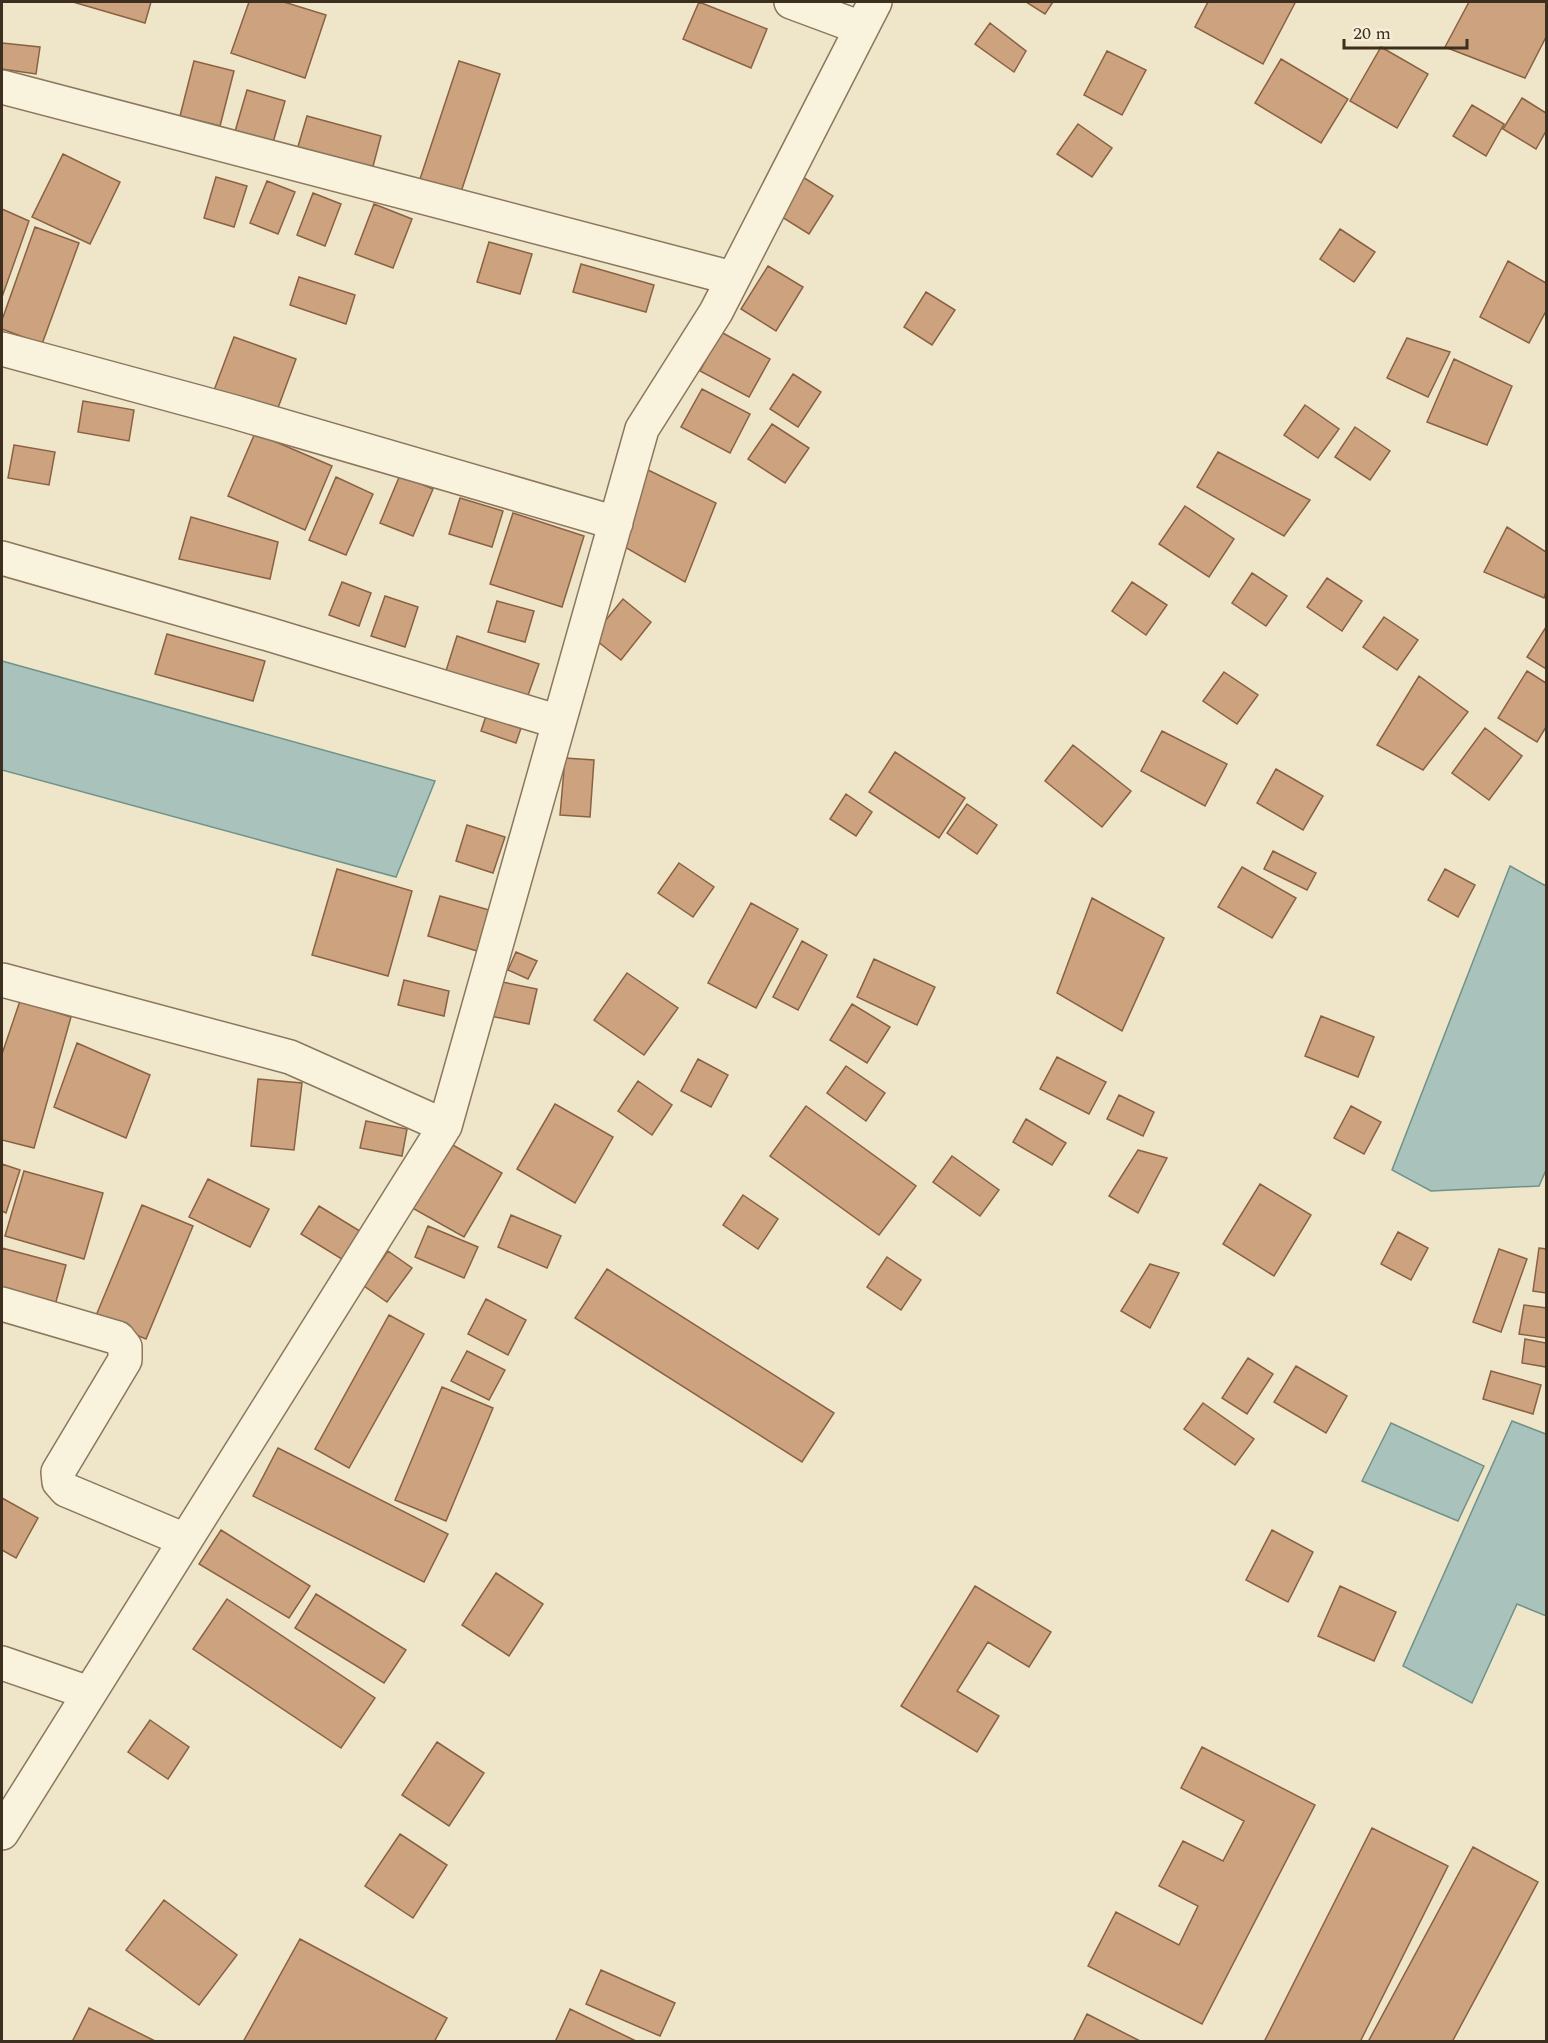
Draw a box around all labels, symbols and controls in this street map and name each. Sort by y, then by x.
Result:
scale bar [1344,12,1467,50]
text: 20 m [1353,20,1391,47]

